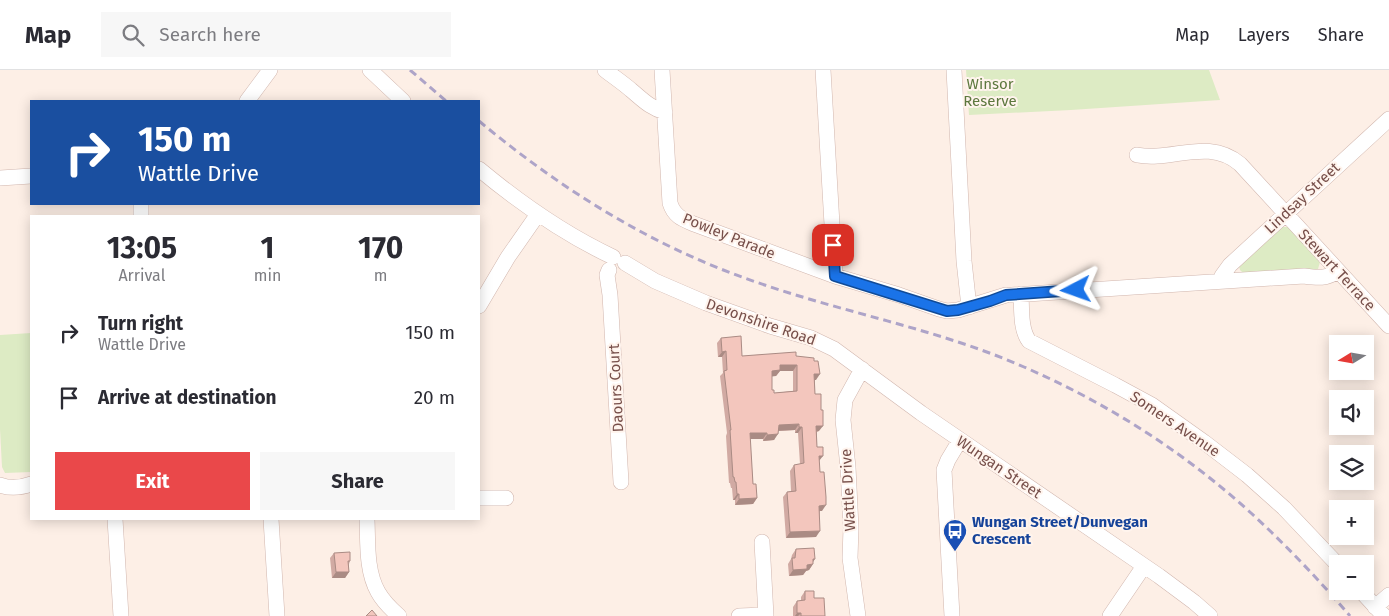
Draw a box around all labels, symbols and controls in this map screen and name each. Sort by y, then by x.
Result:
search box [101,12,451,57]
text: Map [25,21,71,49]
icon: search [119,21,147,49]
text: Search here [159,23,261,46]
text: Map [1175,24,1210,46]
text: Layers [1238,24,1290,46]
text: Share [1318,24,1364,46]
park label: Winsor Reserve [963,75,1017,110]
text: 150 m [138,118,231,160]
icon: right [55,120,120,185]
street label: Lindsay Street [1261,158,1344,237]
text: Wattle Drive [138,160,259,187]
street label: Powley Parade [680,209,778,263]
pin [812,224,854,266]
street label: Stewart Terrace [1295,226,1379,314]
text: 13:05 [107,230,177,266]
text: 1 [261,230,275,266]
text: 170 [358,230,403,266]
icon: arrive [819,231,847,259]
position arrow [1049,263,1101,315]
text: Arrival [118,266,165,285]
text: min [254,266,281,285]
text: m [374,266,388,285]
street label: Devonshire Road [704,295,818,349]
text: Turn right [98,312,183,335]
icon: right [55,319,83,347]
text: 150 m [405,321,455,344]
text: Wattle Drive [98,335,186,354]
north arrow [1329,335,1374,380]
map controls [1329,335,1374,600]
street label: Daours Court [605,343,627,433]
icon: arrive [55,384,83,412]
text: Arrive at destination [98,386,277,409]
text: 20 m [414,386,455,409]
street label: Somers Avenue [1127,387,1223,461]
button: sound [1329,390,1374,435]
street label: Wungan Street [953,432,1046,502]
button: layers [1329,445,1374,490]
street label: Wattle Drive [837,448,859,532]
button: Exit [55,452,250,510]
button: Share [260,452,455,510]
button: + [1329,500,1374,545]
place label: Wungan Street/Dunvegan Crescent [972,513,1148,548]
bus stop icon: Wungan Street/Dunvegan Crescent [942,518,968,552]
button: − [1329,555,1374,600]

